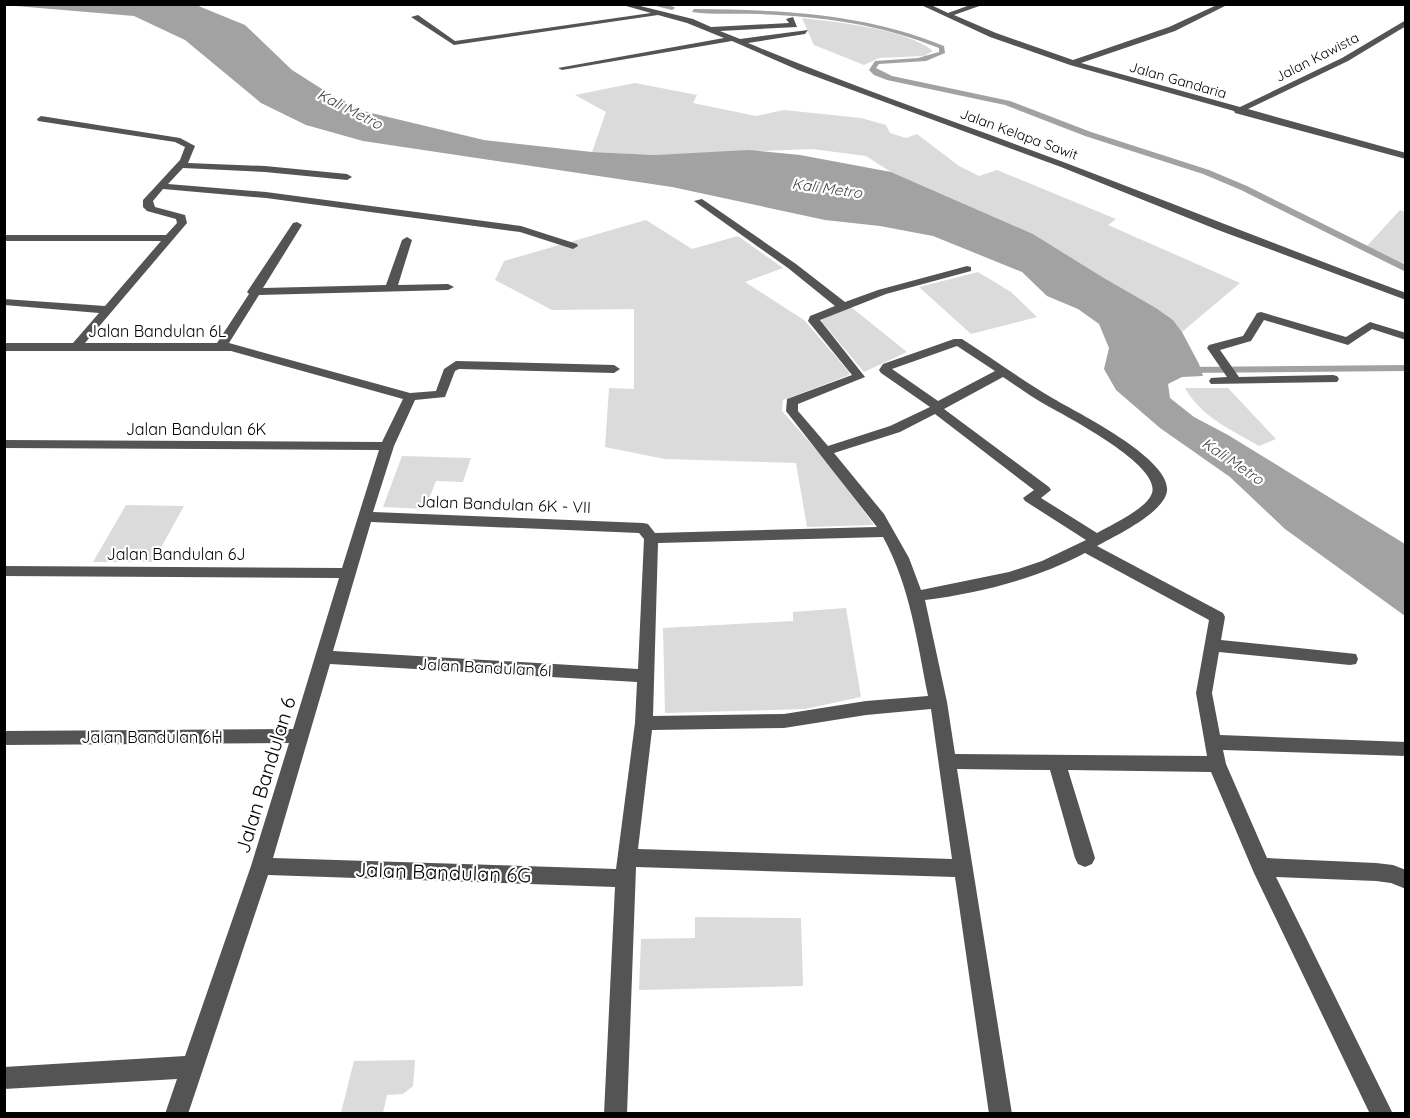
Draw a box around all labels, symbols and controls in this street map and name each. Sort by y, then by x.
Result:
street label: Jalan Kawista [1272,28,1362,86]
street label: Jalan Gandaria [1127,58,1229,102]
water label: Kali Metro [314,85,387,134]
street label: Jalan Kelapa Sawit [958,104,1081,164]
water label: Kali Metro [791,174,864,202]
street label: Jalan Bandulan 6L [88,321,227,341]
street label: Jalan Bandulan 6K [126,419,267,439]
water label: Kali Metro [1198,433,1268,489]
street label: Jalan Bandulan 6K - VII [417,491,591,517]
street label: Jalan Bandulan 6J [106,544,246,564]
street label: Jalan Bandulan 6I [418,654,552,680]
street label: Jalan Bandulan 6 [229,694,301,856]
street label: Jalan Bandulan 6H [81,727,223,747]
street label: Jalan Bandulan 6G [355,856,531,888]

